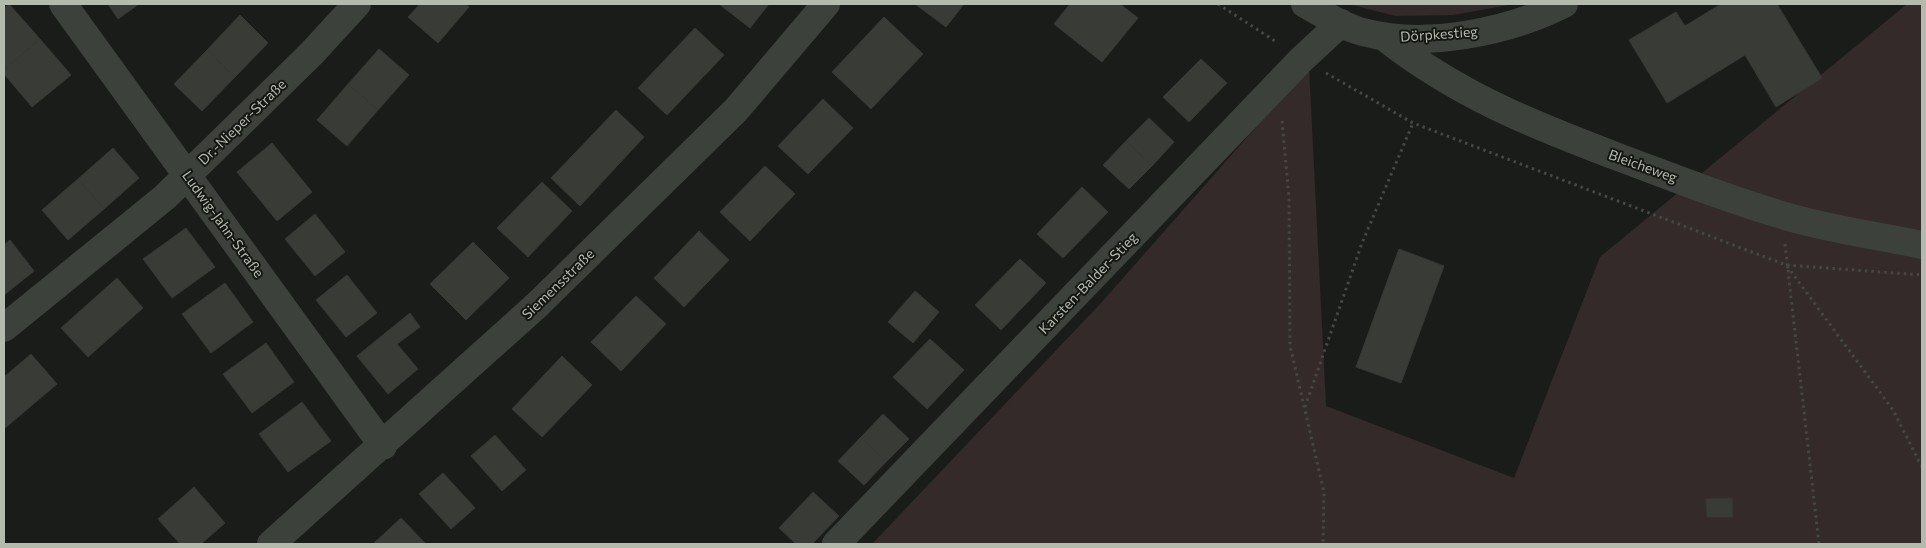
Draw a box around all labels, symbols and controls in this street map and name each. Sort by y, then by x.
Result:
street label: Dörpkestieg [1400,22,1479,45]
street label: Dr.-Nieper-Straße [194,75,289,168]
street label: Bleicheweg [1607,145,1680,186]
street label: Ludwig-Jahn-Straße [179,167,268,280]
street label: Karsten-Balder-Stieg [1035,228,1141,337]
street label: Siemensstraße [518,245,597,322]

